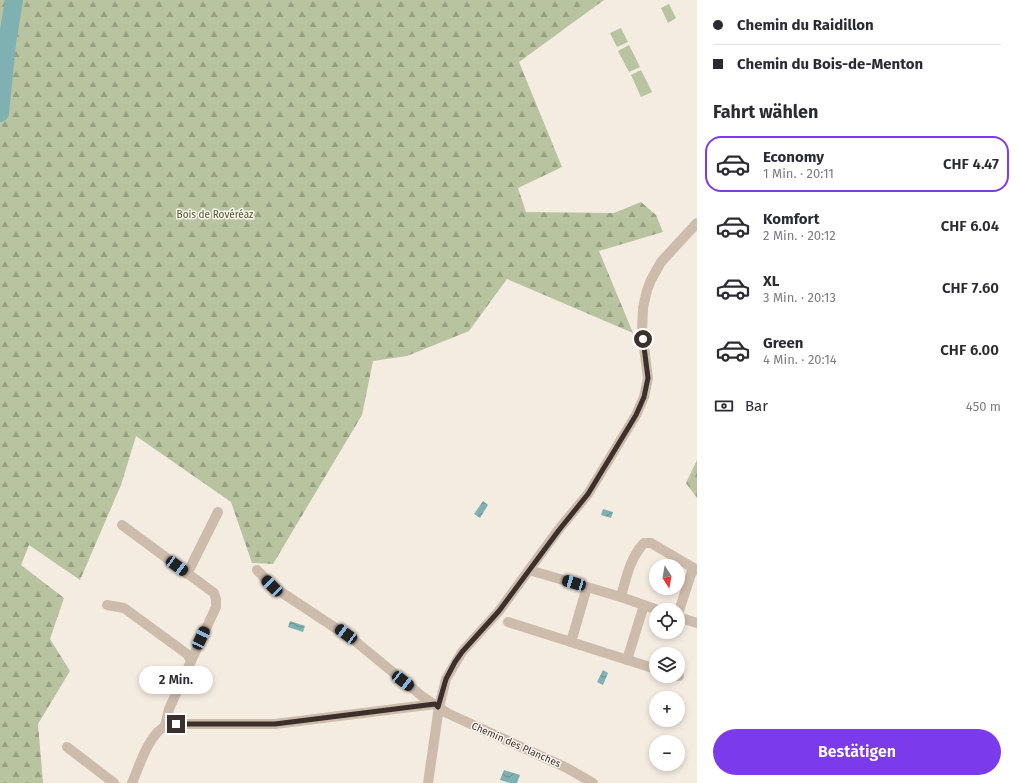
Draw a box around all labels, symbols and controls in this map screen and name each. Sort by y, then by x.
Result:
text: Chemin du Raidillon [737,16,874,34]
text: Chemin du Bois-de-Menton [737,55,923,73]
text: Fahrt wählen [713,101,818,123]
icon: car [715,146,751,182]
text: Economy [763,148,824,166]
text: CHF 4.47 [943,155,999,173]
text: 1 Min. · 20:11 [763,166,834,181]
icon: car [715,208,751,244]
park label: Bois de Rovéréaz [177,209,254,221]
text: Komfort [763,210,819,228]
text: CHF 6.04 [941,217,999,235]
text: 2 Min. · 20:12 [763,228,836,243]
icon: car [715,270,751,306]
text: XL [763,272,779,290]
text: CHF 7.60 [942,279,999,297]
text: 3 Min. · 20:13 [763,290,836,305]
route start [634,330,652,348]
icon: car [715,332,751,368]
text: Green [763,334,803,352]
text: CHF 6.00 [940,341,999,359]
text: 4 Min. · 20:14 [763,352,837,367]
icon: cash [713,395,735,417]
text: Bar [745,397,768,415]
text: 450 m [966,399,1001,414]
car [164,554,190,578]
north arrow [649,559,685,595]
map controls [649,559,685,771]
car [259,573,285,599]
car [561,574,587,592]
button: locate [649,603,685,639]
car [333,622,359,646]
car [190,625,212,651]
button: layers [649,647,685,683]
callout: 2 Min. [139,666,213,694]
car [390,669,416,693]
text: 2 Min. [159,672,193,687]
button: + [649,691,685,727]
route end [167,715,185,733]
street label: Chemin des Planches [470,720,563,770]
button: Bestätigen [713,729,1001,775]
button: − [649,735,685,771]

